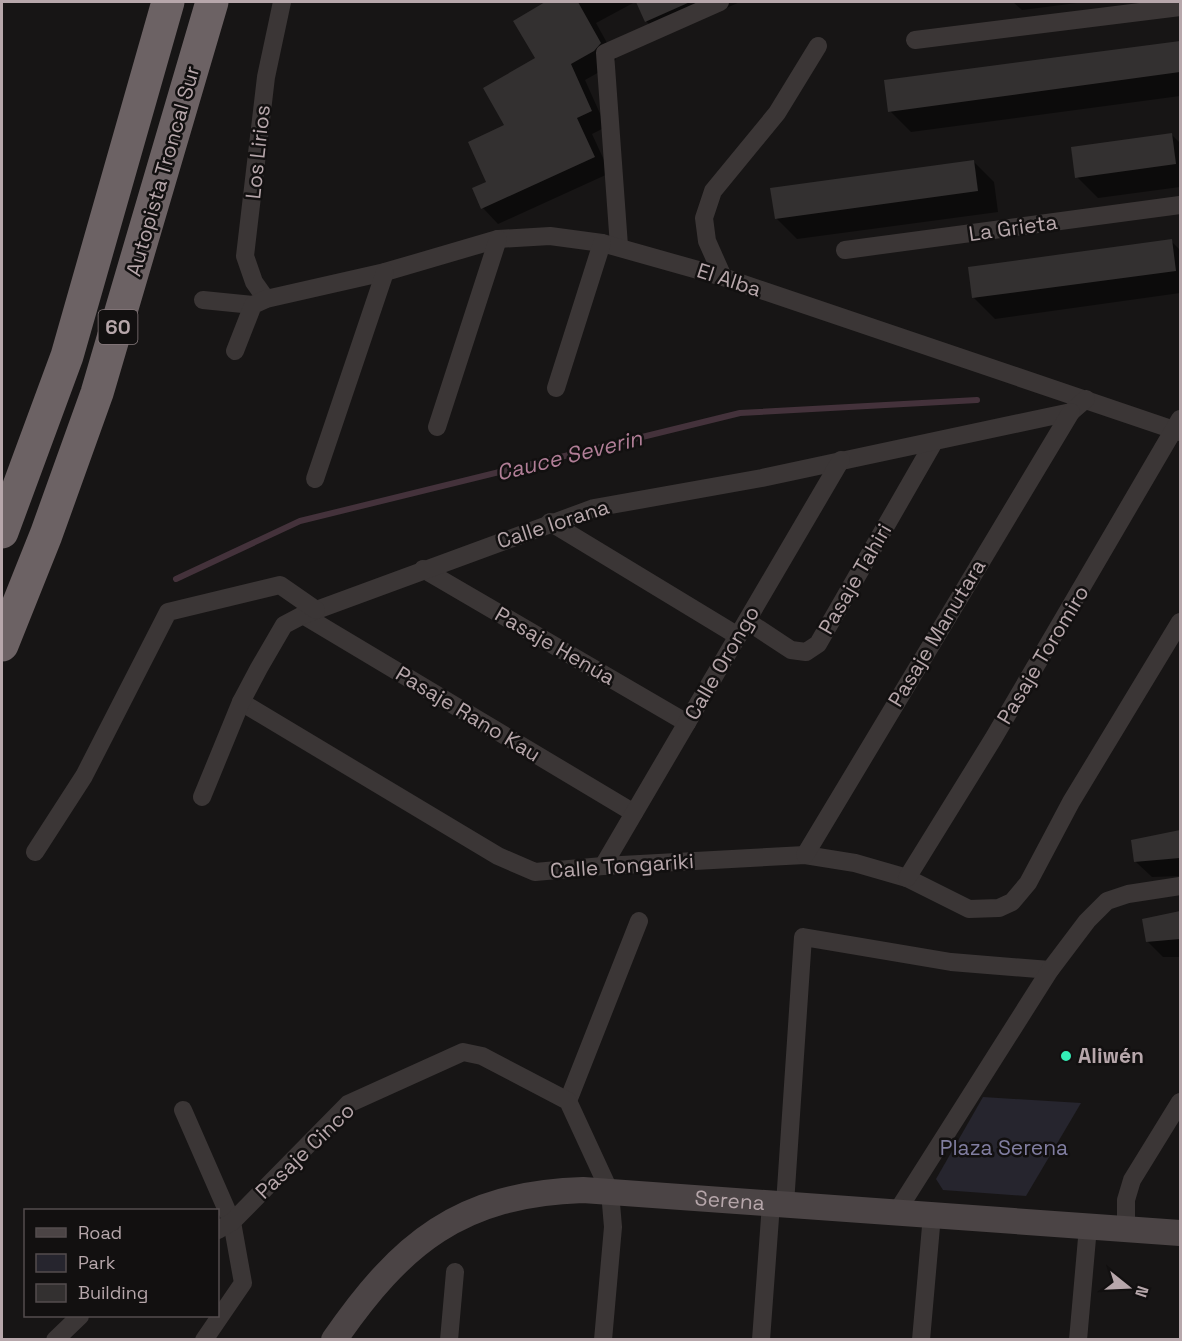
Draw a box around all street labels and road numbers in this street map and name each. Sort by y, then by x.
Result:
street label: Autopista Troncal Sur [120,63,205,279]
street label: Los Lirios [239,104,276,200]
street label: La Grieta [967,208,1059,247]
street label: El Alba [694,256,765,303]
road number: 60 [98,310,138,344]
street label: Calle Iorana [493,493,612,554]
street label: Pasaje Tahiri [812,518,897,639]
street label: Pasaje Manutara [882,554,991,712]
street label: Pasaje Toromiro [990,580,1095,729]
street label: Pasaje Henúa [490,600,620,691]
street label: Calle Orongo [678,601,765,725]
street label: Pasaje Rano Kau [391,660,546,768]
street label: Calle Tongariki [549,847,695,884]
street label: Pasaje Cinco [249,1097,360,1205]
street label: Serena [694,1184,766,1216]

